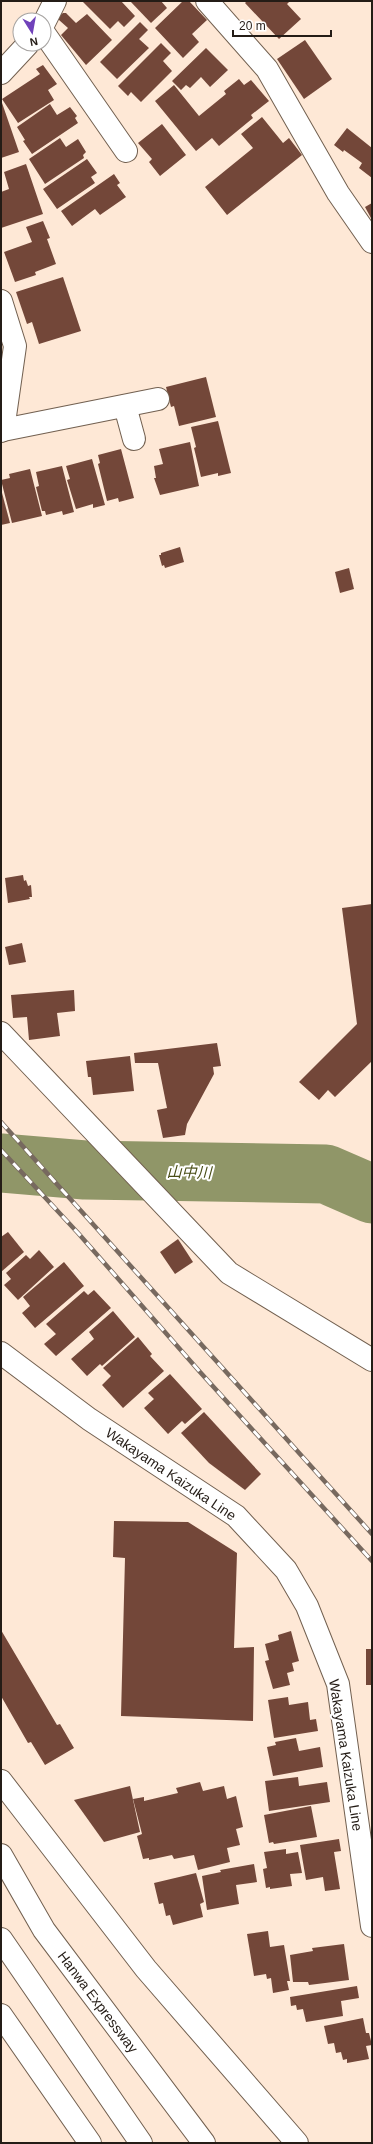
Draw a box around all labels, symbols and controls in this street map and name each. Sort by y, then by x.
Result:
north arrow [12,12,52,52]
scale bar [233,12,331,38]
text: 20 m [239,19,266,33]
text: N [29,35,39,48]
water label: 山中川 [166,1163,214,1181]
street label: Wakayama Kaizuka Line [103,1424,239,1524]
street label: Wakayama Kaizuka Line [326,1678,366,1832]
street label: Hanwa Expressway [55,1948,141,2056]

